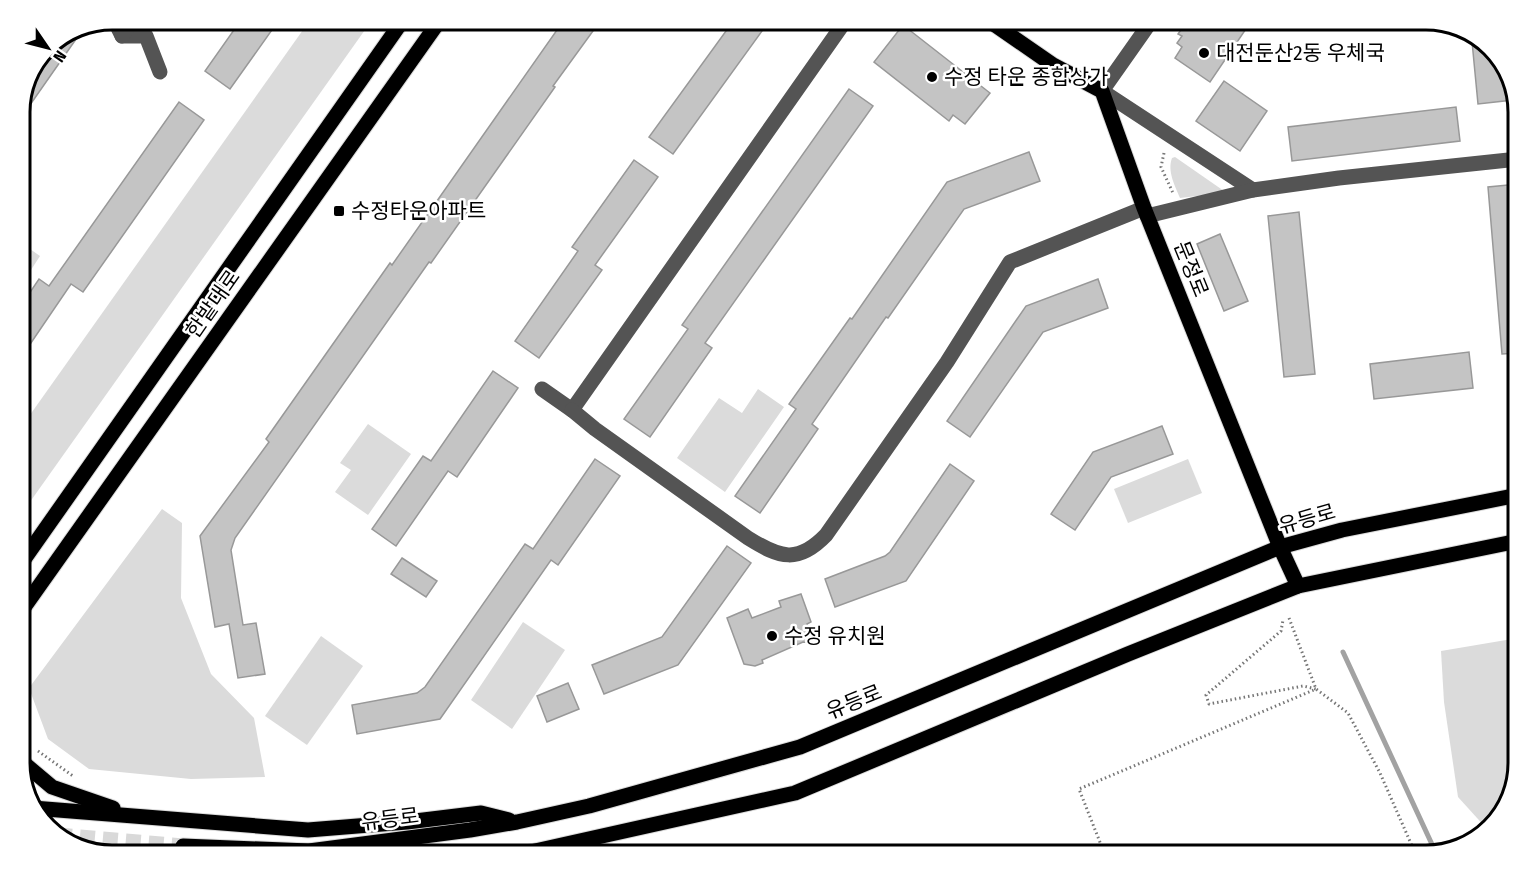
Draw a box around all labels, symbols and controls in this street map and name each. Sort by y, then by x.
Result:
north arrow [18,18,78,78]
place label: 대전둔산2동 우체국 [1216,40,1385,66]
marker: 대전둔산2동 우체국 [1197,46,1211,60]
text: N [49,47,70,66]
place label: 수정 타운 종합상가 [944,64,1108,90]
marker: 수정 타운 종합상가 [925,70,939,84]
place label: 수정타운아파트 [351,198,486,224]
marker: 수정타운아파트 [332,204,346,218]
street label: 문정로 [1168,237,1214,301]
street label: 한밭대로 [180,265,246,343]
street label: 유등로 [1276,499,1338,539]
place label: 수정 유치원 [784,623,886,649]
marker: 수정 유치원 [765,629,779,643]
street label: 유등로 [822,679,886,725]
street label: 유등로 [360,803,420,835]

